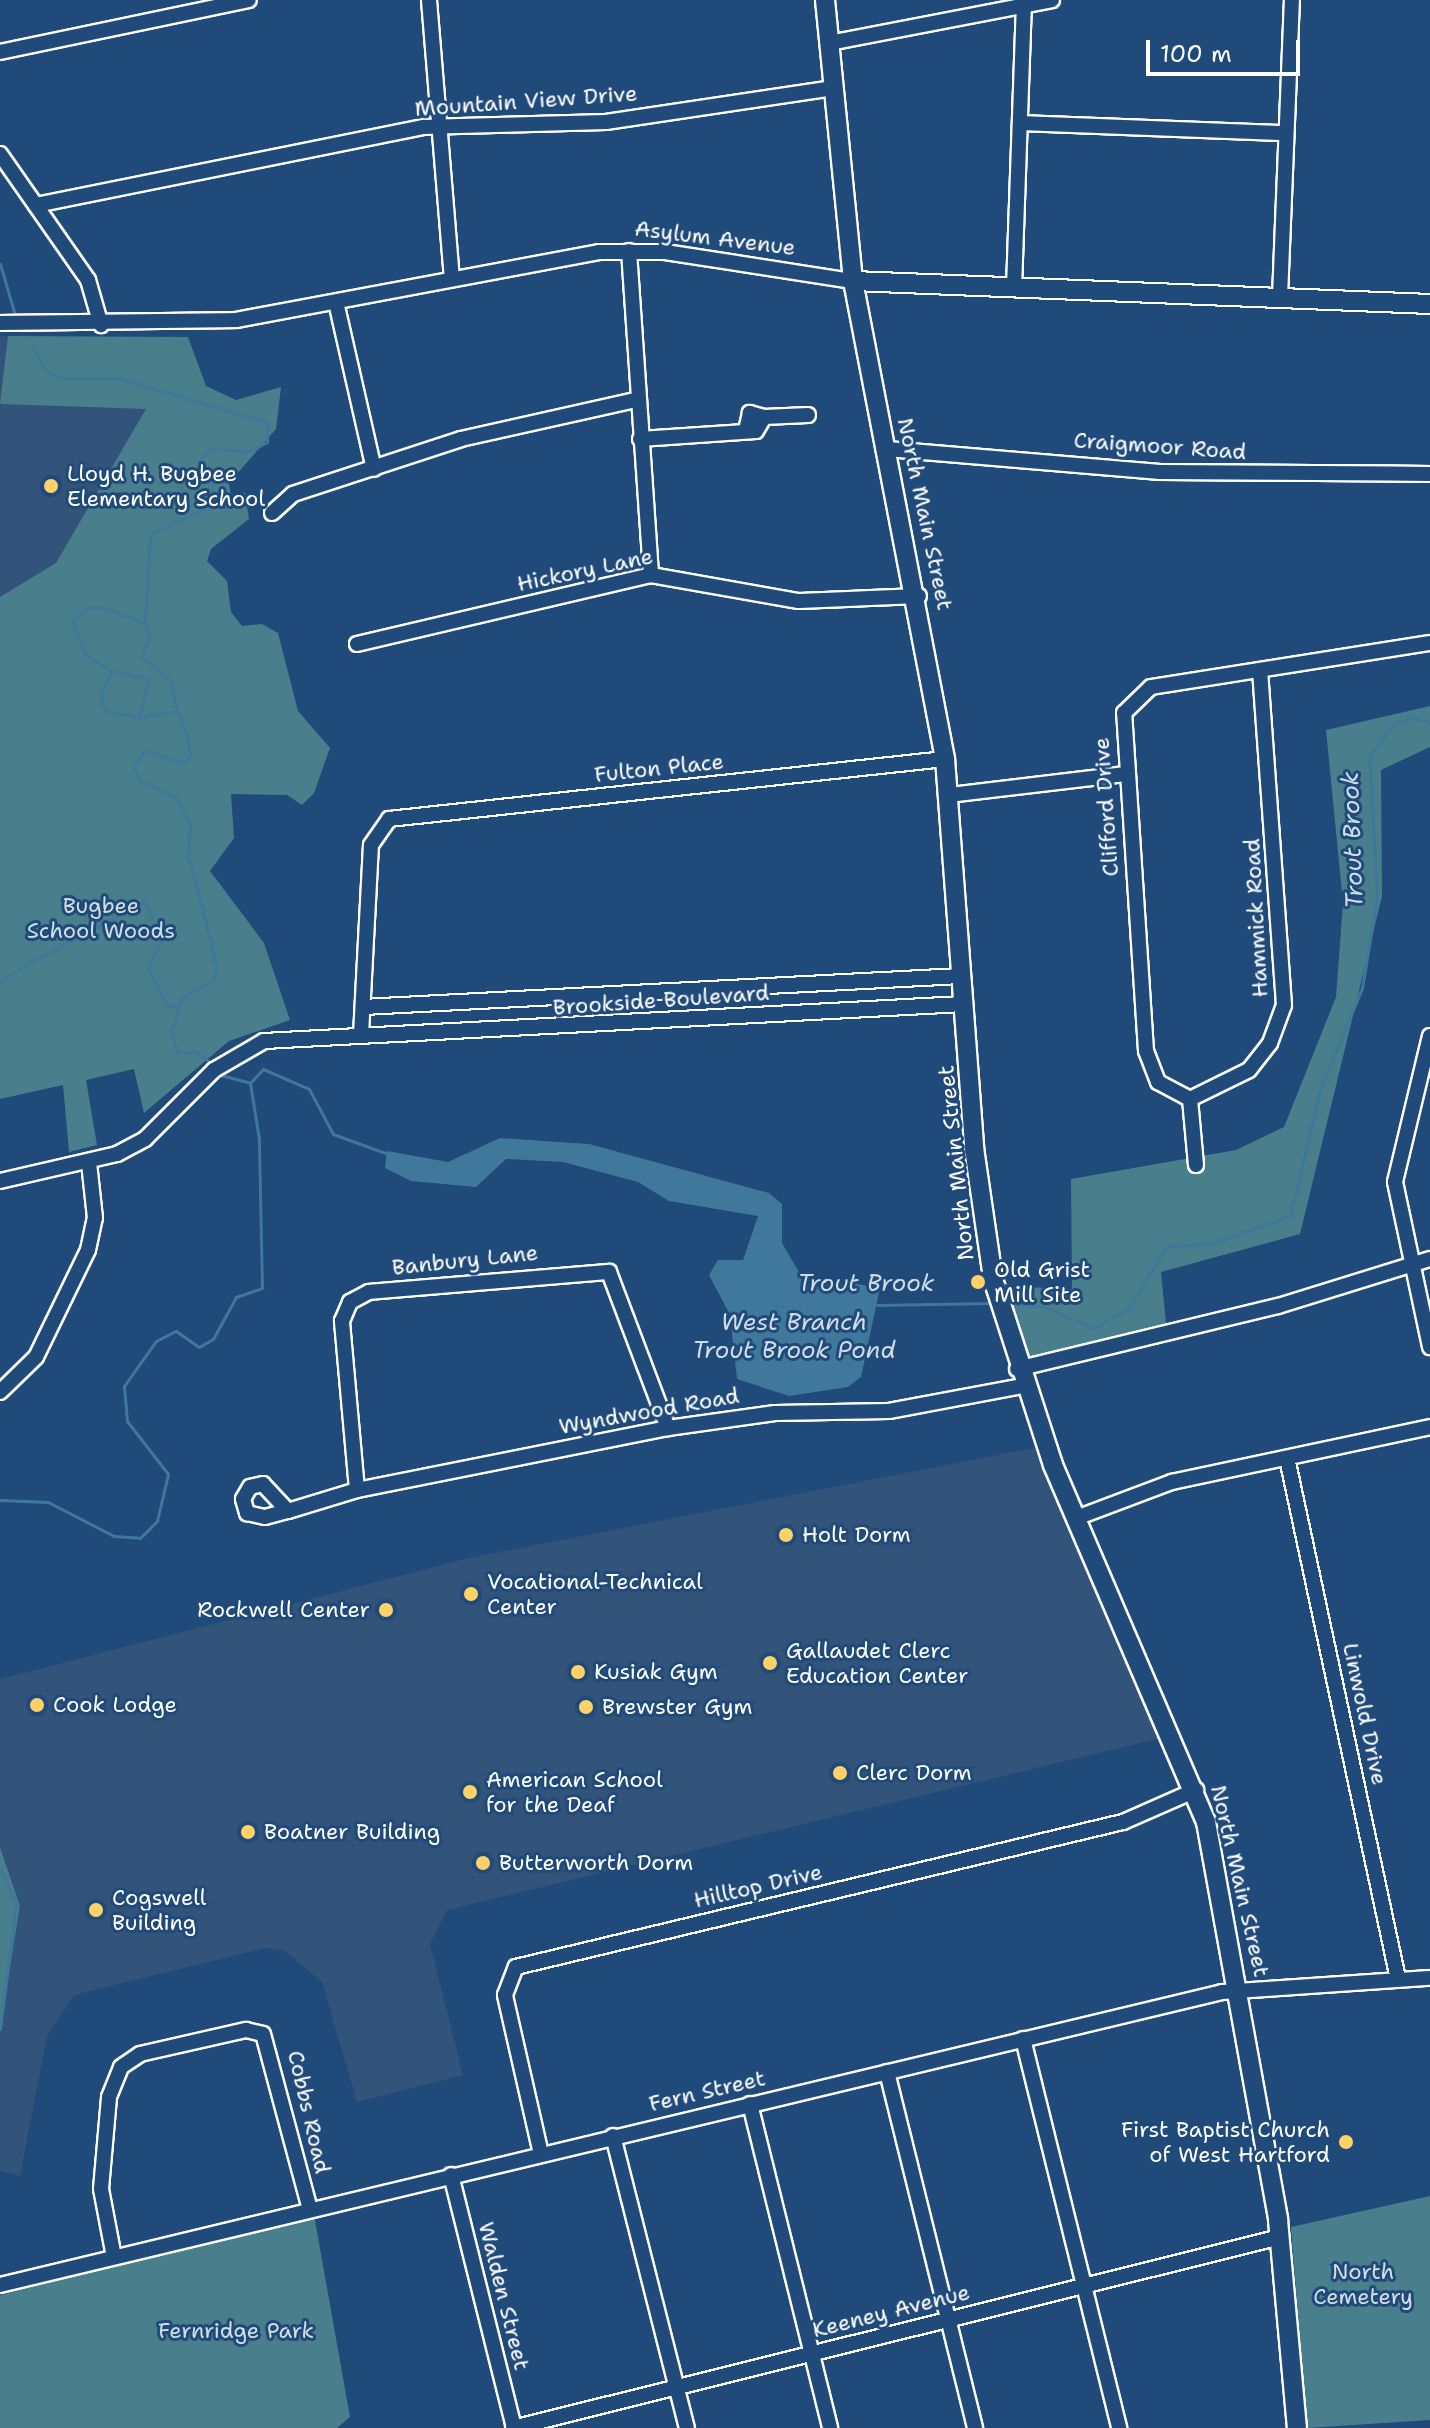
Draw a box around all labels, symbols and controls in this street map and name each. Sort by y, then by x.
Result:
scale bar [1150,24,1304,74]
text: 100 m [1160,38,1232,70]
street label: Mountain View Drive [414,80,638,122]
street label: Asylum Avenue [633,215,797,261]
street label: North Main Street [892,415,958,613]
street label: Craigmoor Road [1073,427,1247,465]
place label: Lloyd H. Bugbee Elementary School [67,460,265,512]
marker: Lloyd H. Bugbee Elementary School [42,477,60,495]
street label: Hickory Lane [515,543,655,597]
street label: Clifford Drive [1088,737,1124,877]
street label: Fulton Place [593,748,725,788]
water label: Trout Brook [1336,771,1370,909]
street label: Hammick Road [1239,838,1273,998]
park label: Bugbee School Woods [27,892,175,944]
street label: Brookside Boulevard [552,979,770,1021]
street label: North Main Street [933,1064,979,1262]
street label: Banbury Lane [391,1239,539,1281]
place label: Old Grist Mill Site [994,1256,1090,1308]
water label: Trout Brook [797,1270,935,1298]
marker: Old Grist Mill Site [969,1273,987,1291]
water label: West Branch Trout Brook Pond [692,1309,896,1365]
street label: Wyndwood Road [557,1382,741,1440]
place label: Holt Dorm [802,1522,911,1548]
marker: Holt Dorm [777,1526,795,1544]
place label: Vocational-Technical Center [487,1568,703,1620]
marker: Vocational-Technical Center [462,1585,480,1603]
place label: Rockwell Center [197,1597,370,1623]
marker: Rockwell Center [377,1601,395,1619]
place label: Gallaudet Clerc Education Center [786,1637,969,1688]
street label: Linwold Drive [1337,1641,1393,1787]
marker: Gallaudet Clerc Education Center [761,1654,779,1672]
place label: Kusiak Gym [594,1659,718,1685]
marker: Kusiak Gym [569,1663,587,1681]
place label: Cook Lodge [53,1692,177,1718]
place label: Brewster Gym [602,1694,753,1720]
marker: Cook Lodge [28,1696,46,1714]
marker: Brewster Gym [577,1698,595,1716]
place label: Clerc Dorm [856,1760,972,1786]
marker: Clerc Dorm [831,1764,849,1782]
place label: American School for the Deaf [486,1766,663,1818]
marker: American School for the Deaf [461,1783,479,1801]
street label: North Main Street [1205,1783,1275,1979]
place label: Boatner Building [264,1819,440,1845]
marker: Boatner Building [239,1823,257,1841]
place label: Butterworth Dorm [499,1850,693,1876]
marker: Butterworth Dorm [474,1854,492,1872]
street label: Hilltop Drive [691,1858,825,1914]
place label: Cogswell Building [112,1884,206,1936]
marker: Cogswell Building [87,1901,105,1919]
street label: Cobbs Road [282,2048,336,2176]
street label: Fern Street [646,2065,768,2117]
place label: First Baptist Church of West Hartford [1121,2116,1330,2168]
marker: First Baptist Church of West Hartford [1337,2133,1355,2151]
street label: Walden Street [473,2219,535,2373]
park label: North Cemetery [1313,2258,1413,2310]
street label: Keeney Avenue [810,2279,972,2343]
park label: Fernridge Park [158,2318,314,2344]

